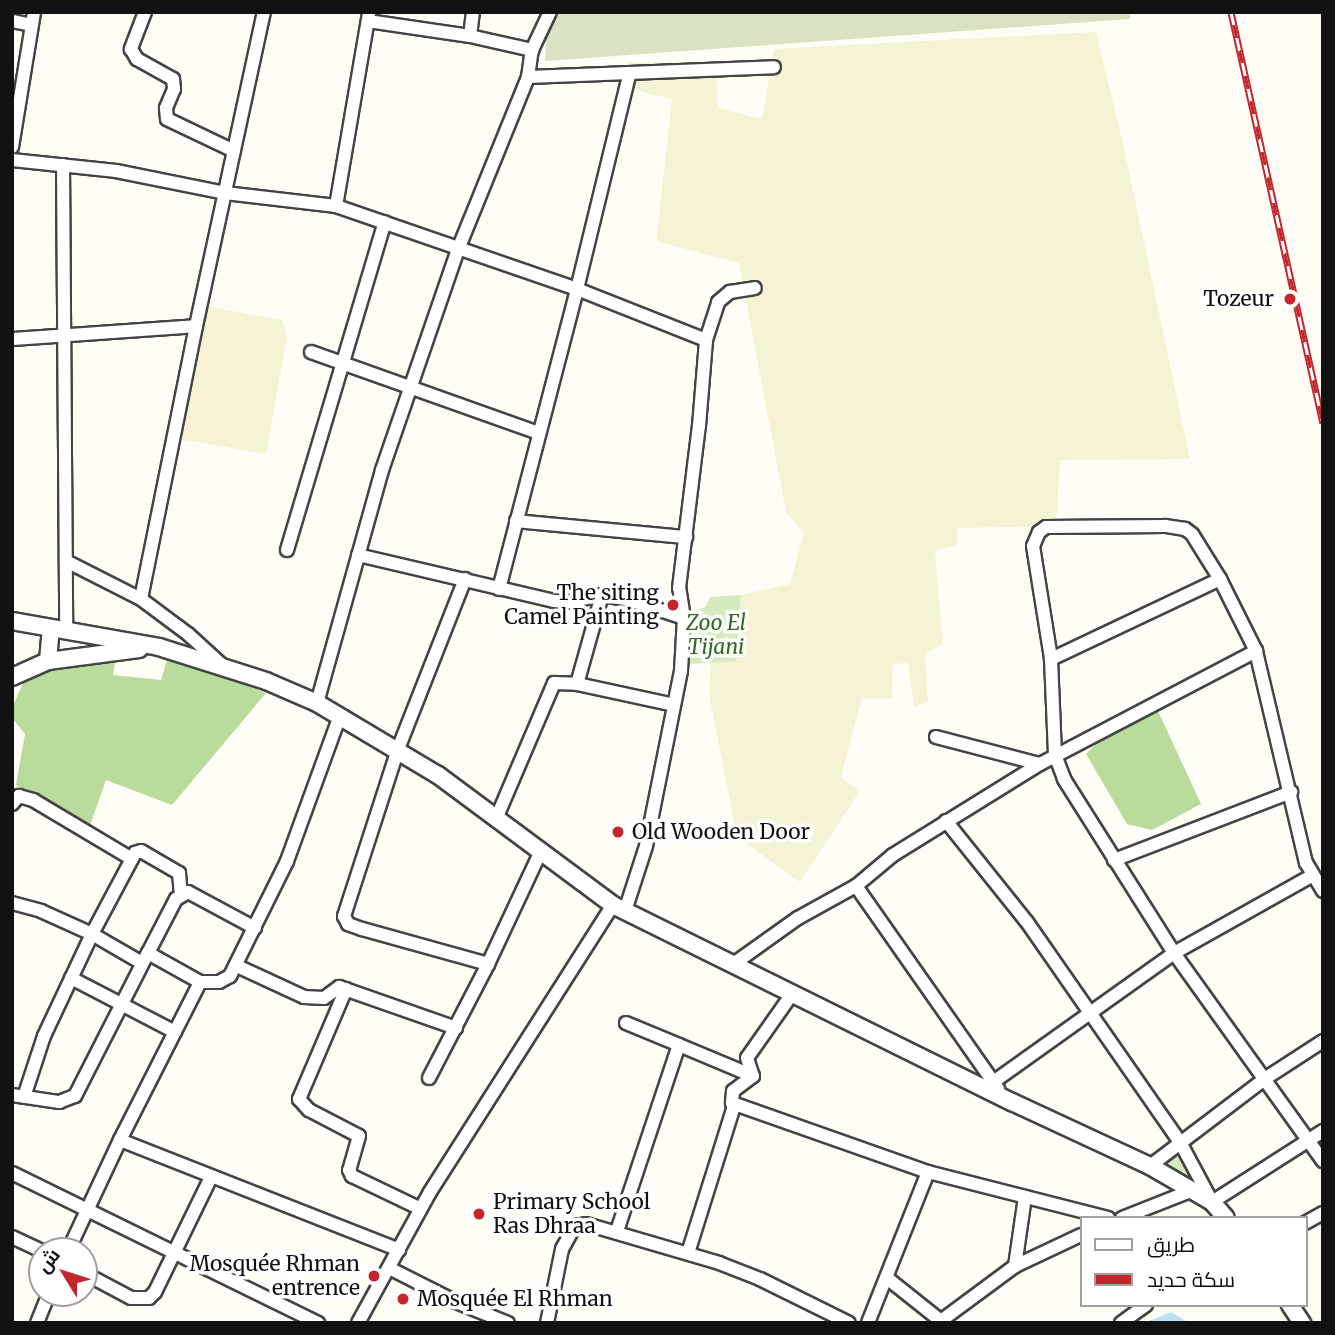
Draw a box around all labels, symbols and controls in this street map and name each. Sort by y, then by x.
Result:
place label: Tozeur [1203,286,1274,312]
marker: Tozeur [1280,289,1300,309]
place label: The siting Camel Painting [504,580,659,630]
marker: The siting Camel Painting [665,597,681,613]
park label: Zoo El Tijani [686,610,746,660]
place label: Old Wooden Door [632,819,810,845]
marker: Old Wooden Door [610,824,626,840]
place label: Primary School Ras Dhraa [493,1189,650,1239]
marker: Primary School Ras Dhraa [471,1206,487,1222]
legend [1080,1216,1307,1307]
text: طريق [1147,1231,1195,1258]
north arrow [28,1237,98,1307]
text: ش [31,1243,65,1277]
place label: Mosquée Rhman entrence [190,1251,360,1301]
text: سكة حديد [1147,1266,1235,1293]
marker: Mosquée Rhman entrence [366,1268,382,1284]
place label: Mosquée El Rhman [417,1286,613,1312]
marker: Mosquée El Rhman [395,1291,411,1307]

